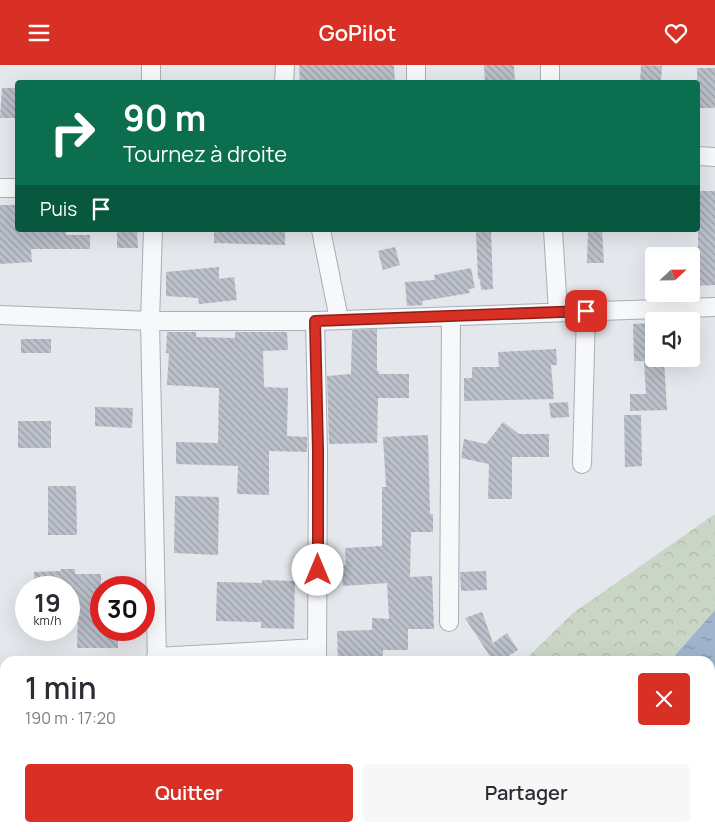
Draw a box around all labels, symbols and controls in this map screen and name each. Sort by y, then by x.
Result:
text: GoPilot [319,18,396,48]
icon: menu [25,19,53,47]
icon: heart [662,19,690,47]
text: 90 m [123,94,206,142]
icon: right [40,100,105,165]
text: Tournez à droite [123,139,287,169]
icon: arrive [87,195,115,223]
text: Puis [40,196,77,222]
north arrow [645,247,700,303]
map controls [645,247,700,367]
pin [565,290,607,332]
icon: arrive [572,297,600,325]
button: sound [645,312,700,367]
position arrow [291,543,343,595]
speed limit sign: 30 [90,576,155,641]
text: 19 [34,585,61,620]
text: km/h [34,612,61,629]
text: 1 min [25,667,97,708]
button: close [638,673,690,725]
text: 190 m · 17:20 [25,707,116,729]
button: Quitter [25,764,353,822]
button: Partager [363,764,690,822]

